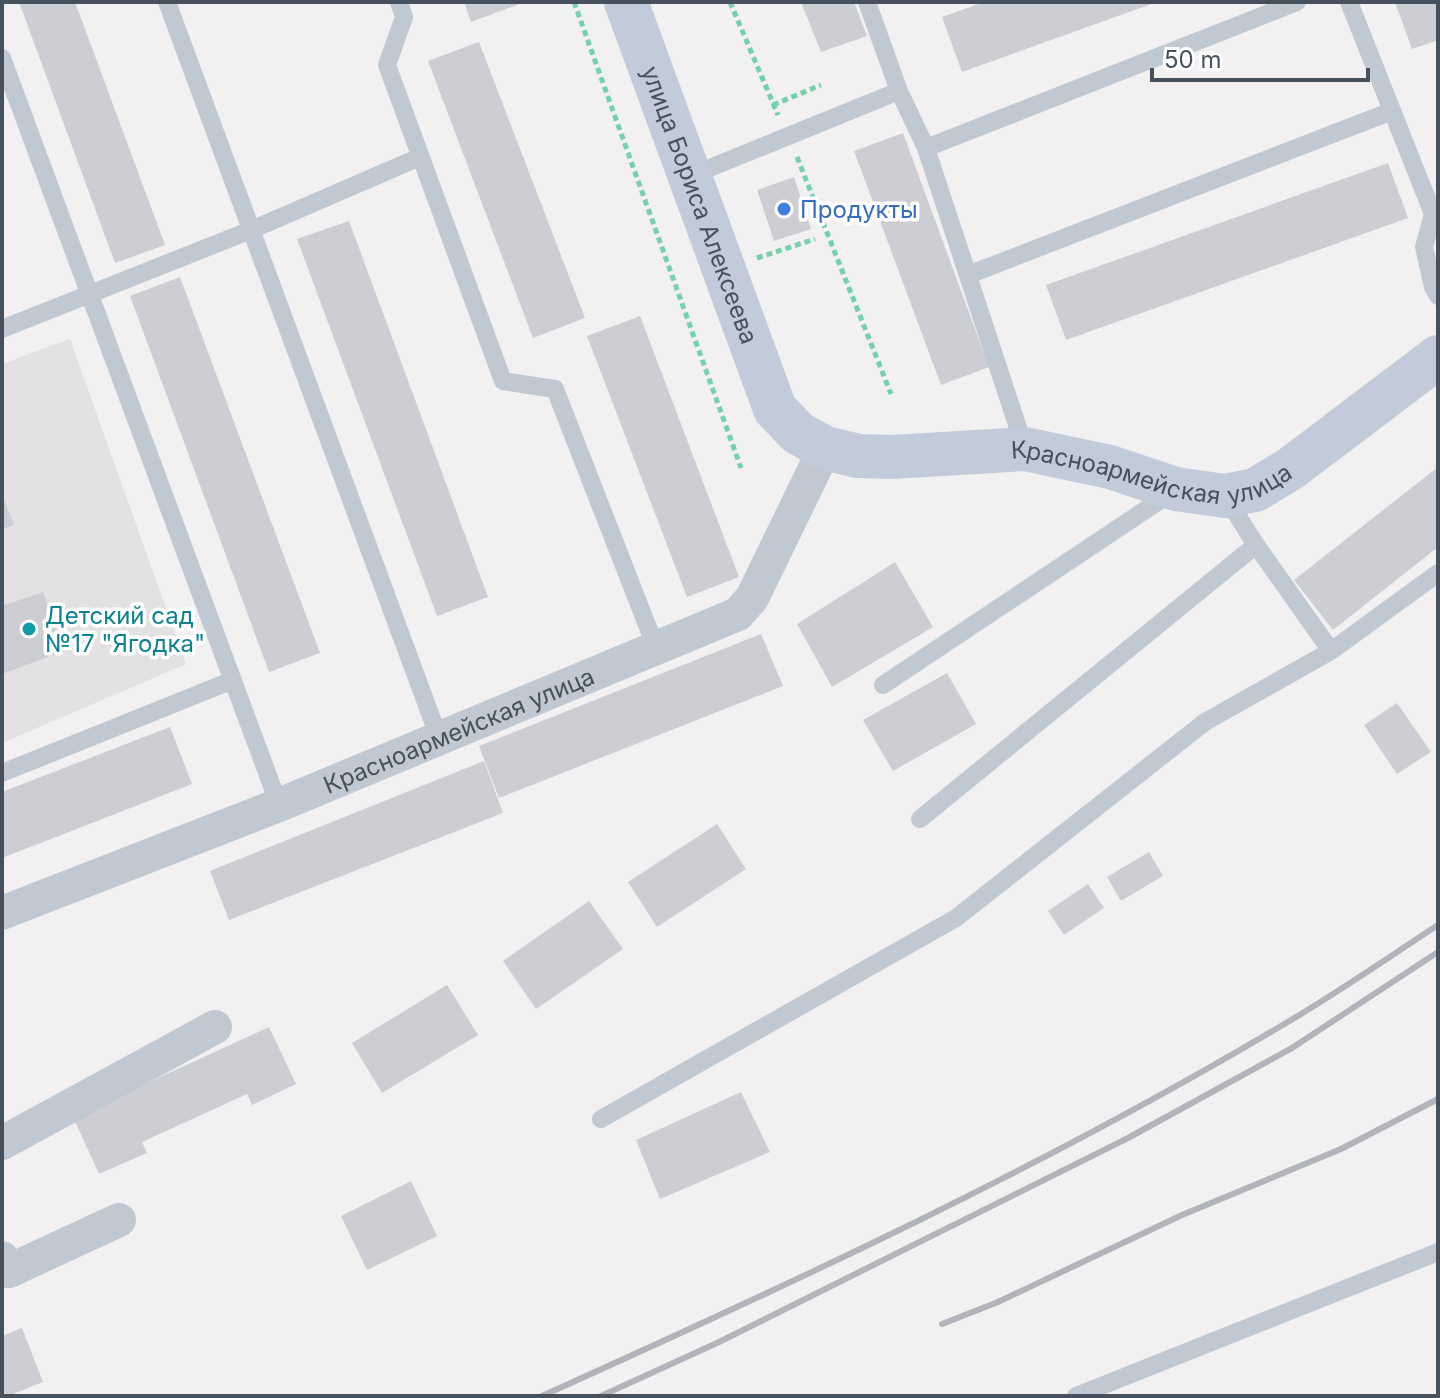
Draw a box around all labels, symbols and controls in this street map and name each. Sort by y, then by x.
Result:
scale bar [1152,32,1368,82]
text: 50 m [1164,45,1222,74]
street label: улица Бориса Алексеева [636,62,764,348]
place label: Продукты [800,195,918,224]
marker: Продукты [775,200,793,218]
street label: Красноармейская улица [1010,434,1297,511]
place label: Детский сад №17 "Ягодка" [45,601,205,658]
marker: Детский сад №17 "Ягодка" [20,620,38,638]
street label: Красноармейская улица [319,661,598,799]

